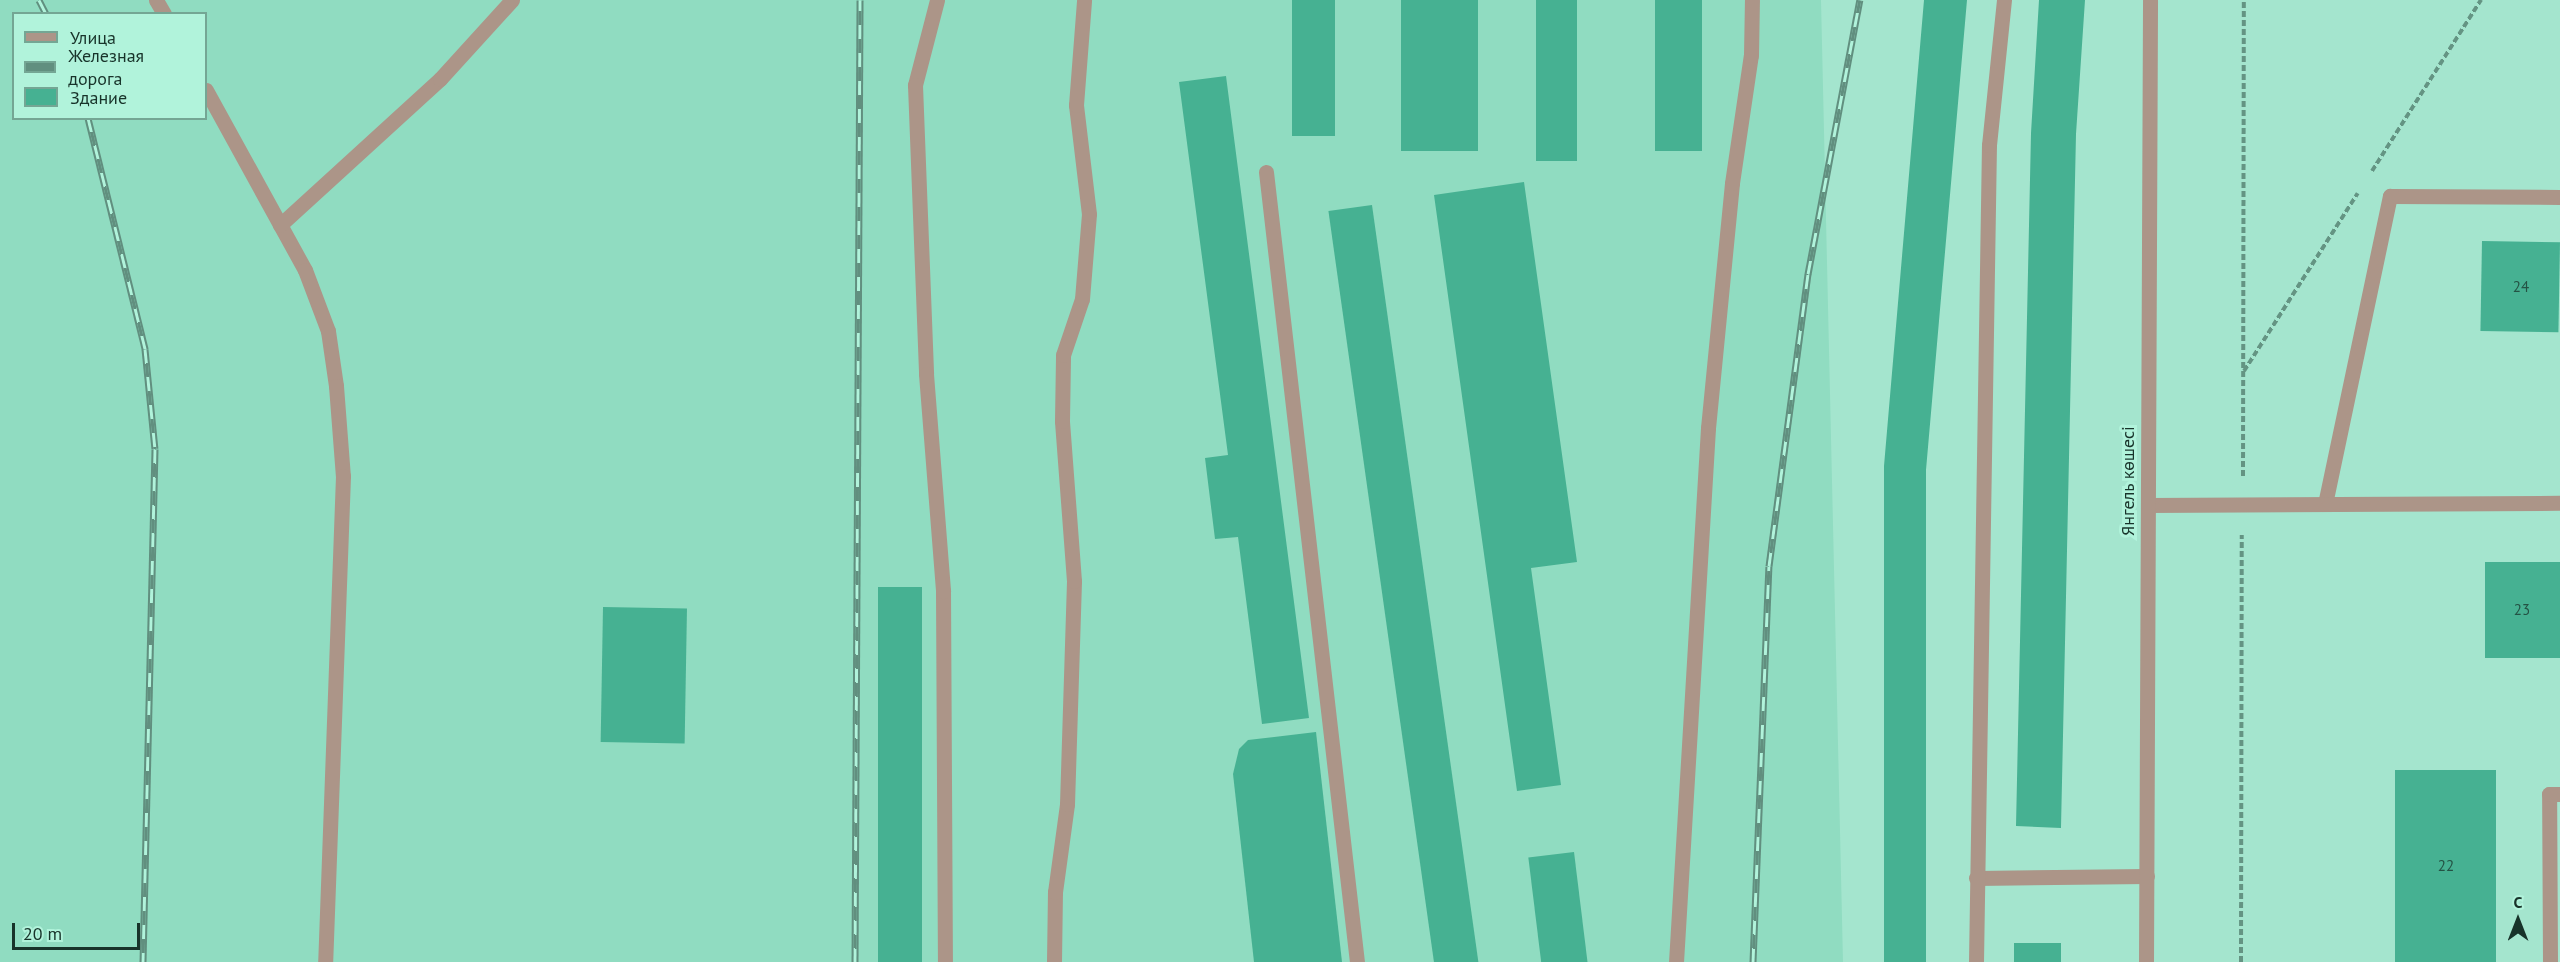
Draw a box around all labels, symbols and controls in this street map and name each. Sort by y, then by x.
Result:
legend [12,12,207,120]
text: Улица [70,26,116,49]
text: Железная дорога [68,44,144,90]
text: Здание [70,86,127,109]
house number: 24 [2513,278,2529,296]
street label: Янгель көшесі [2117,426,2139,536]
house number: 23 [2514,601,2530,619]
house number: 22 [2438,857,2454,875]
north arrow [2488,890,2548,950]
text: С [2514,892,2522,912]
scale bar [15,911,142,949]
text: 20 m [23,922,62,945]

